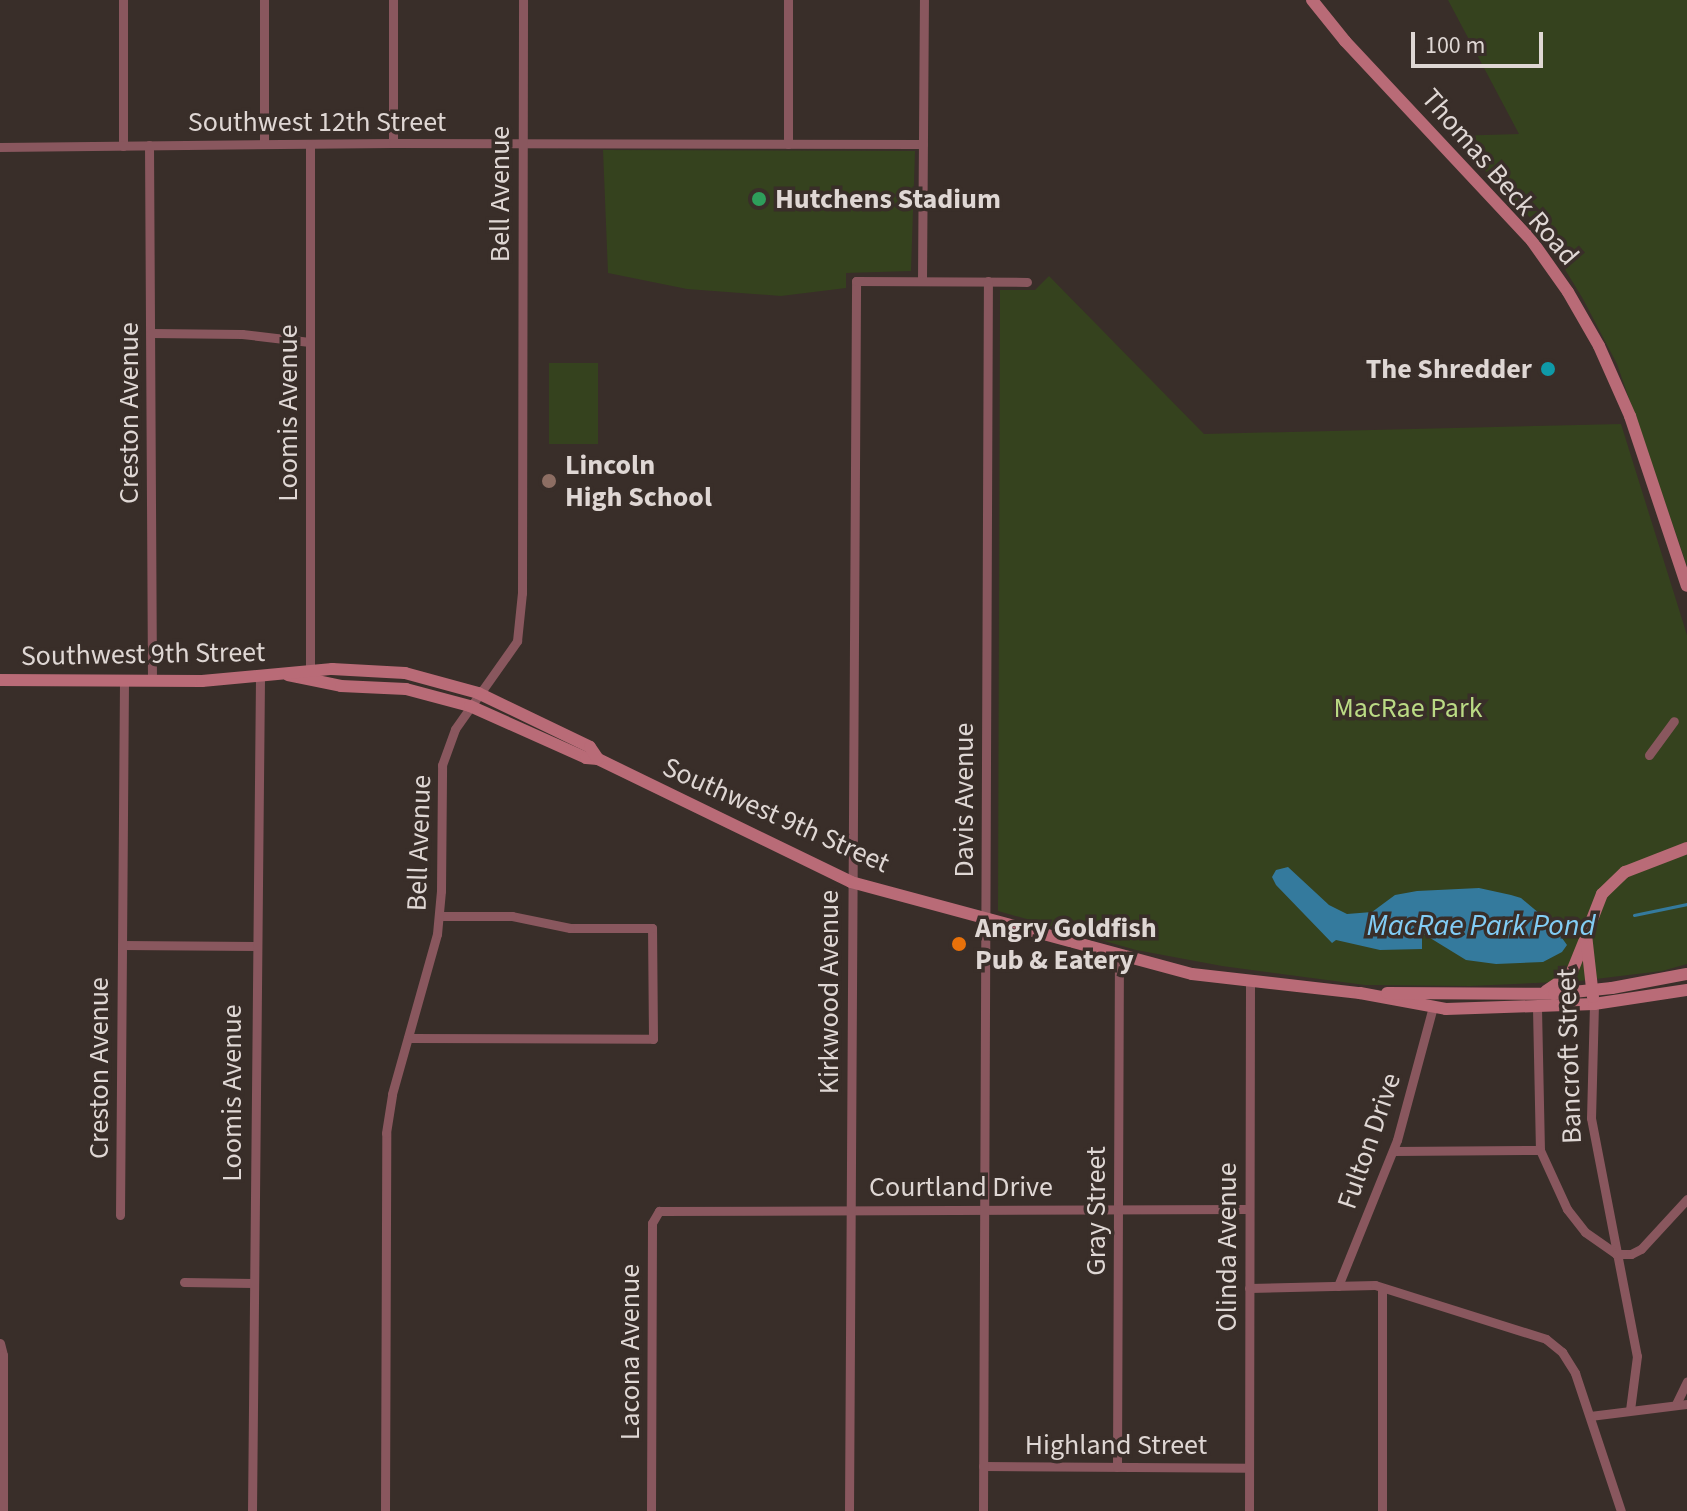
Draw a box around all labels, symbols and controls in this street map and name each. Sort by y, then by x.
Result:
scale bar [1415,16,1547,66]
text: 100 m [1425,28,1485,63]
street label: Thomas Beck Road [1414,82,1586,272]
street label: Southwest 12th Street [188,105,446,139]
street label: Bell Avenue [483,126,517,262]
place label: Hutchens Stadium [775,182,1001,216]
marker: Hutchens Stadium [750,190,768,208]
street label: Creston Avenue [112,322,146,504]
street label: Loomis Avenue [271,324,305,502]
place label: The Shredder [1366,352,1532,386]
marker: The Shredder [1539,360,1557,378]
place label: Lincoln High School [565,448,712,514]
marker: Lincoln High School [540,472,558,490]
street label: Southwest 9th Street [20,635,266,673]
park label: MacRae Park [1333,691,1483,725]
street label: Davis Avenue [947,723,981,877]
street label: Southwest 9th Street [657,750,895,880]
street label: Bell Avenue [400,774,438,912]
street label: Kirkwood Avenue [812,890,846,1094]
water label: MacRae Park Pond [1367,908,1595,944]
place label: Angry Goldfish Pub & Eatery [975,911,1157,977]
marker: Angry Goldfish Pub & Eatery [950,935,968,953]
street label: Bancroft Street [1549,968,1589,1144]
street label: Creston Avenue [82,977,116,1159]
street label: Loomis Avenue [215,1004,249,1182]
street label: Fulton Drive [1330,1069,1408,1213]
street label: Gray Street [1079,1146,1113,1276]
street label: Olinda Avenue [1210,1162,1244,1332]
street label: Courtland Drive [869,1170,1053,1204]
street label: Lacona Avenue [613,1264,647,1440]
street label: Highland Street [1025,1428,1207,1462]

